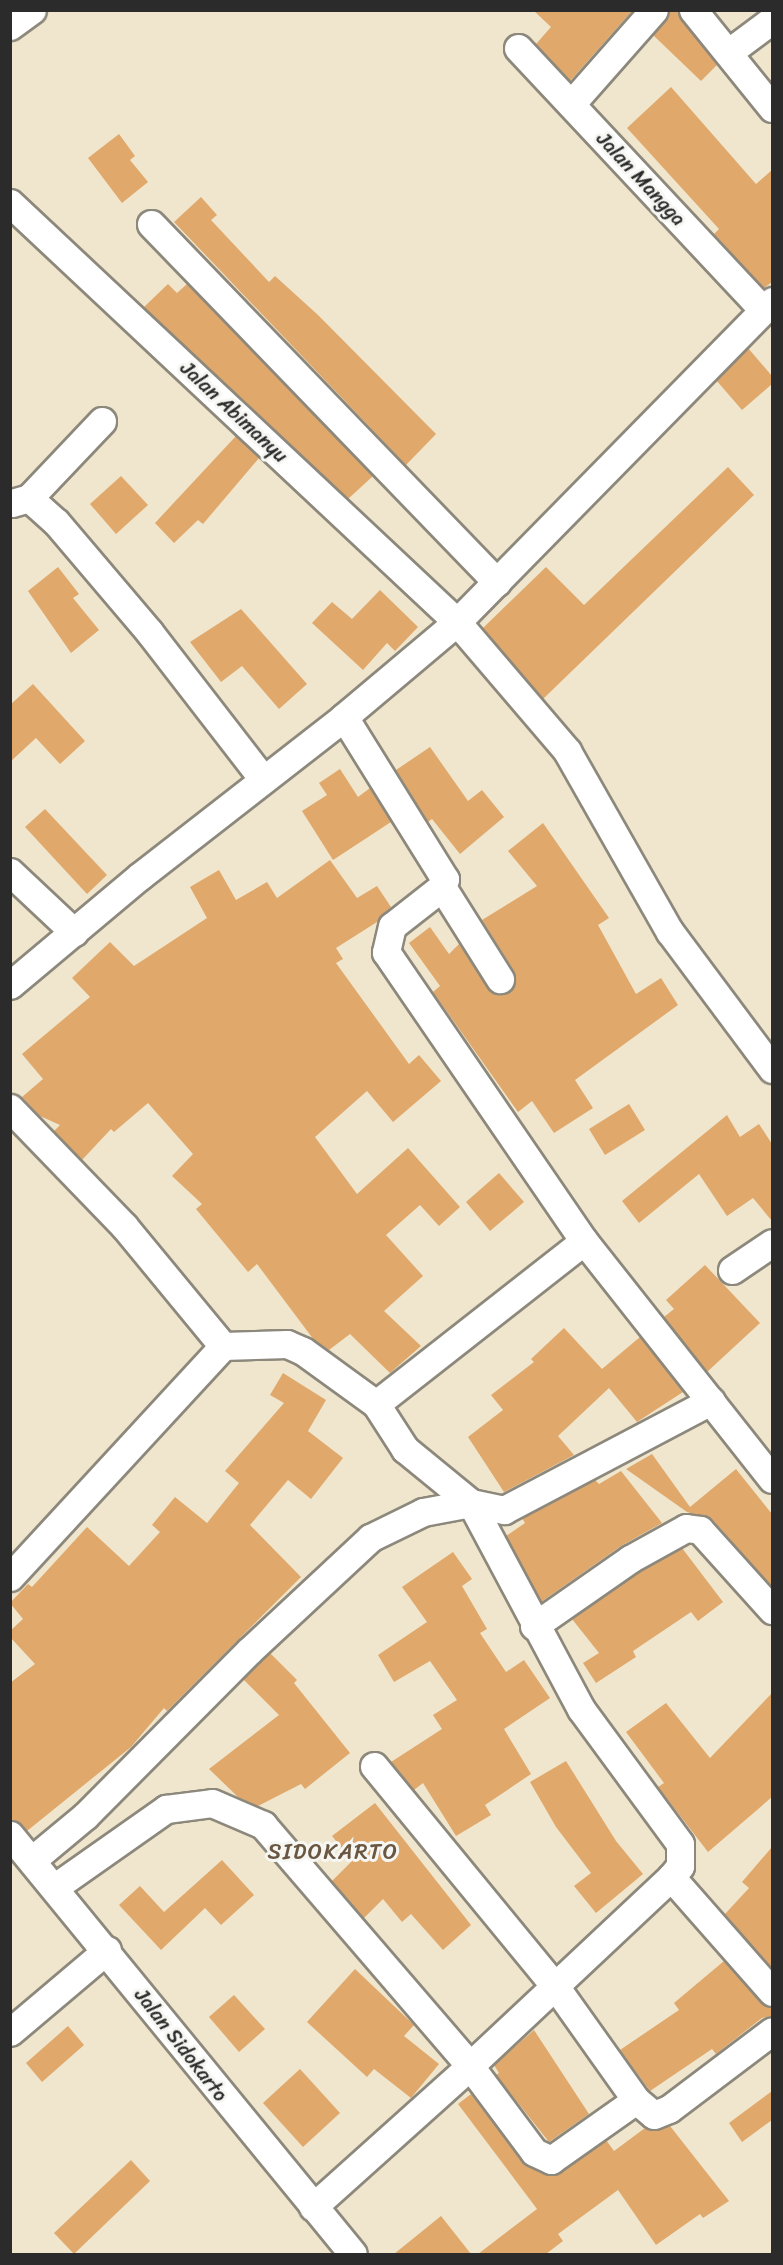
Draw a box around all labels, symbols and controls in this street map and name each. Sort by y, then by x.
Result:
street label: Jalan Mangga [592,127,690,231]
street label: Jalan Abimanyu [175,356,293,468]
district label: SIDOKARTO [268,1839,398,1865]
street label: Jalan Sidokarto [129,1983,233,2107]

